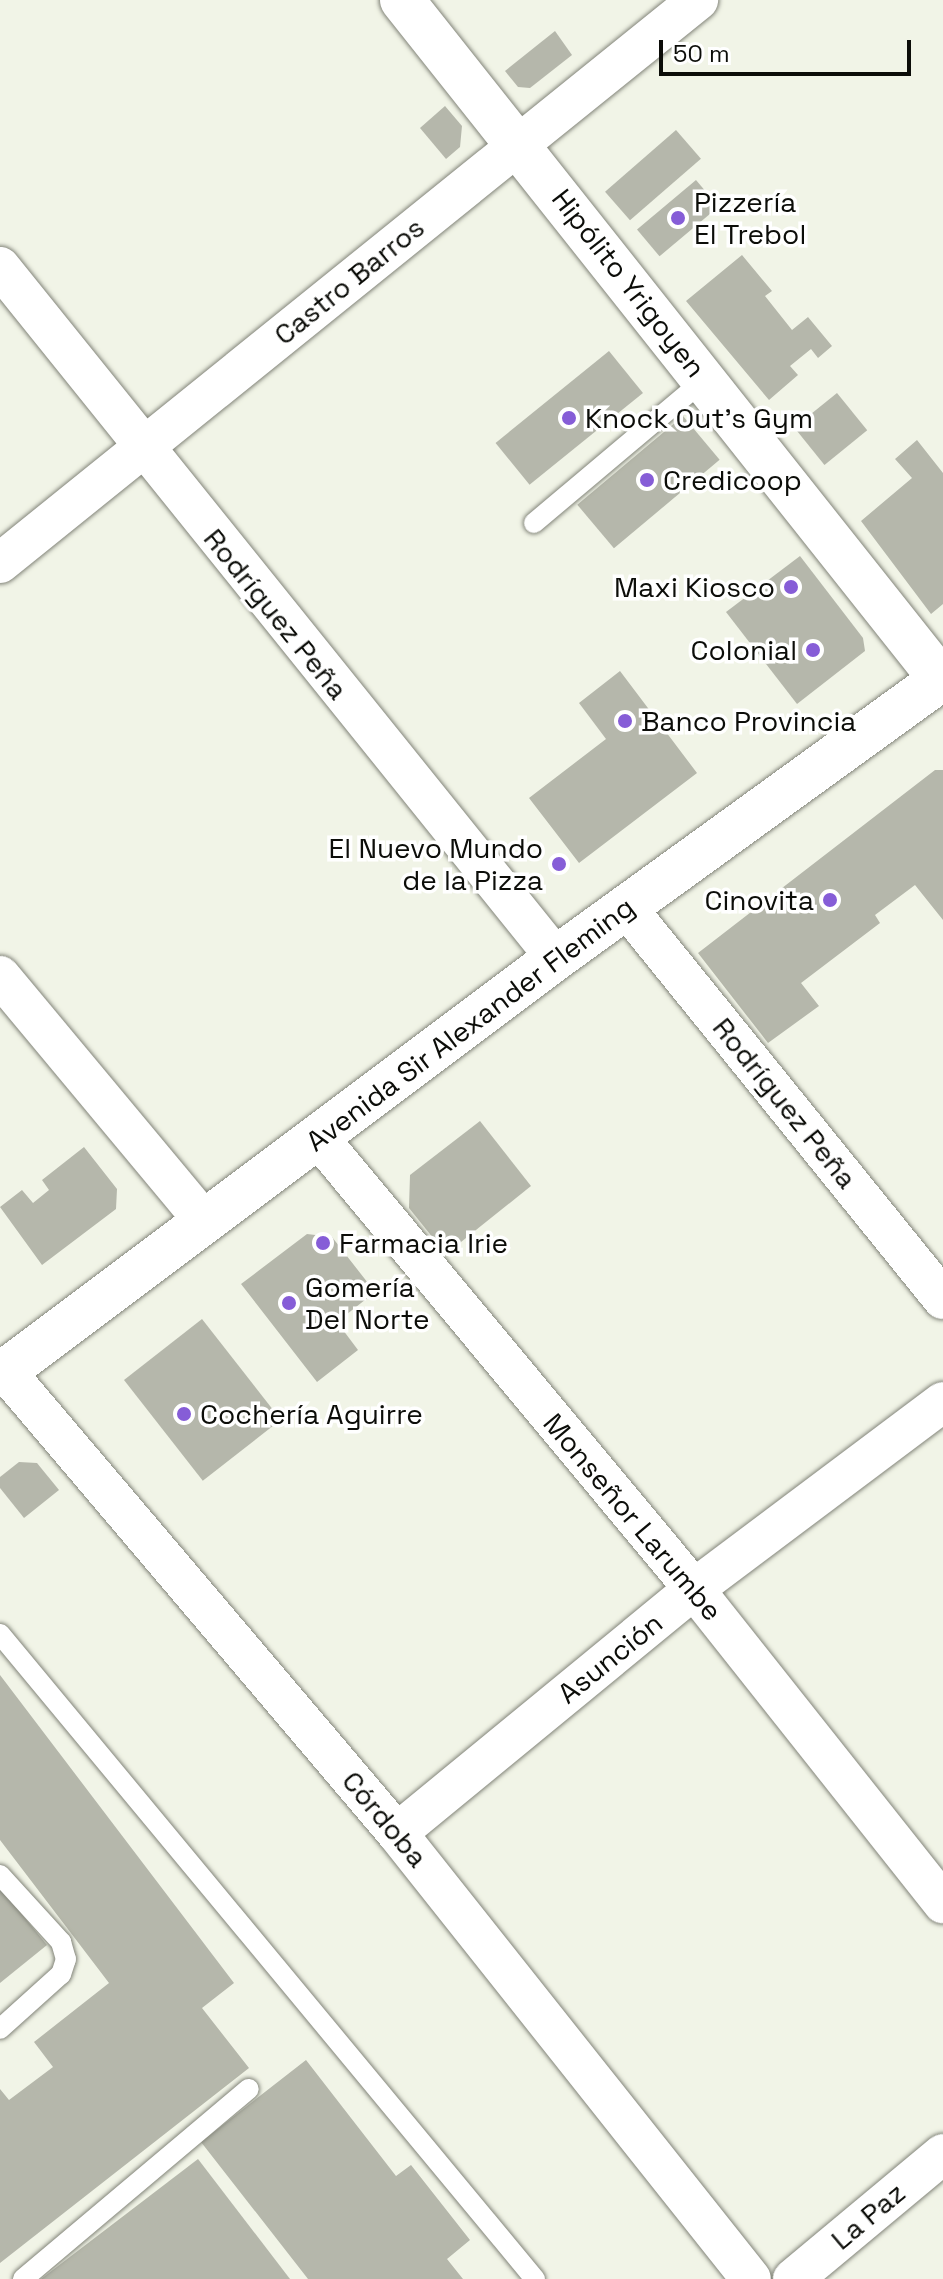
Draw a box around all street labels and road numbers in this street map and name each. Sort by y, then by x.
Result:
street label: Hipólito Yrigoyen [545,182,713,384]
street label: Castro Barros [267,210,431,352]
street label: Rodríguez Peña [197,522,355,706]
street label: Avenida Sir Alexander Fleming [299,890,641,1158]
street label: Rodríguez Peña [706,1011,864,1195]
street label: Monseñor Larumbe [537,1407,729,1627]
street label: Asunción [551,1606,669,1710]
street label: Córdoba [335,1764,435,1874]
street label: La Paz [824,2176,912,2256]

